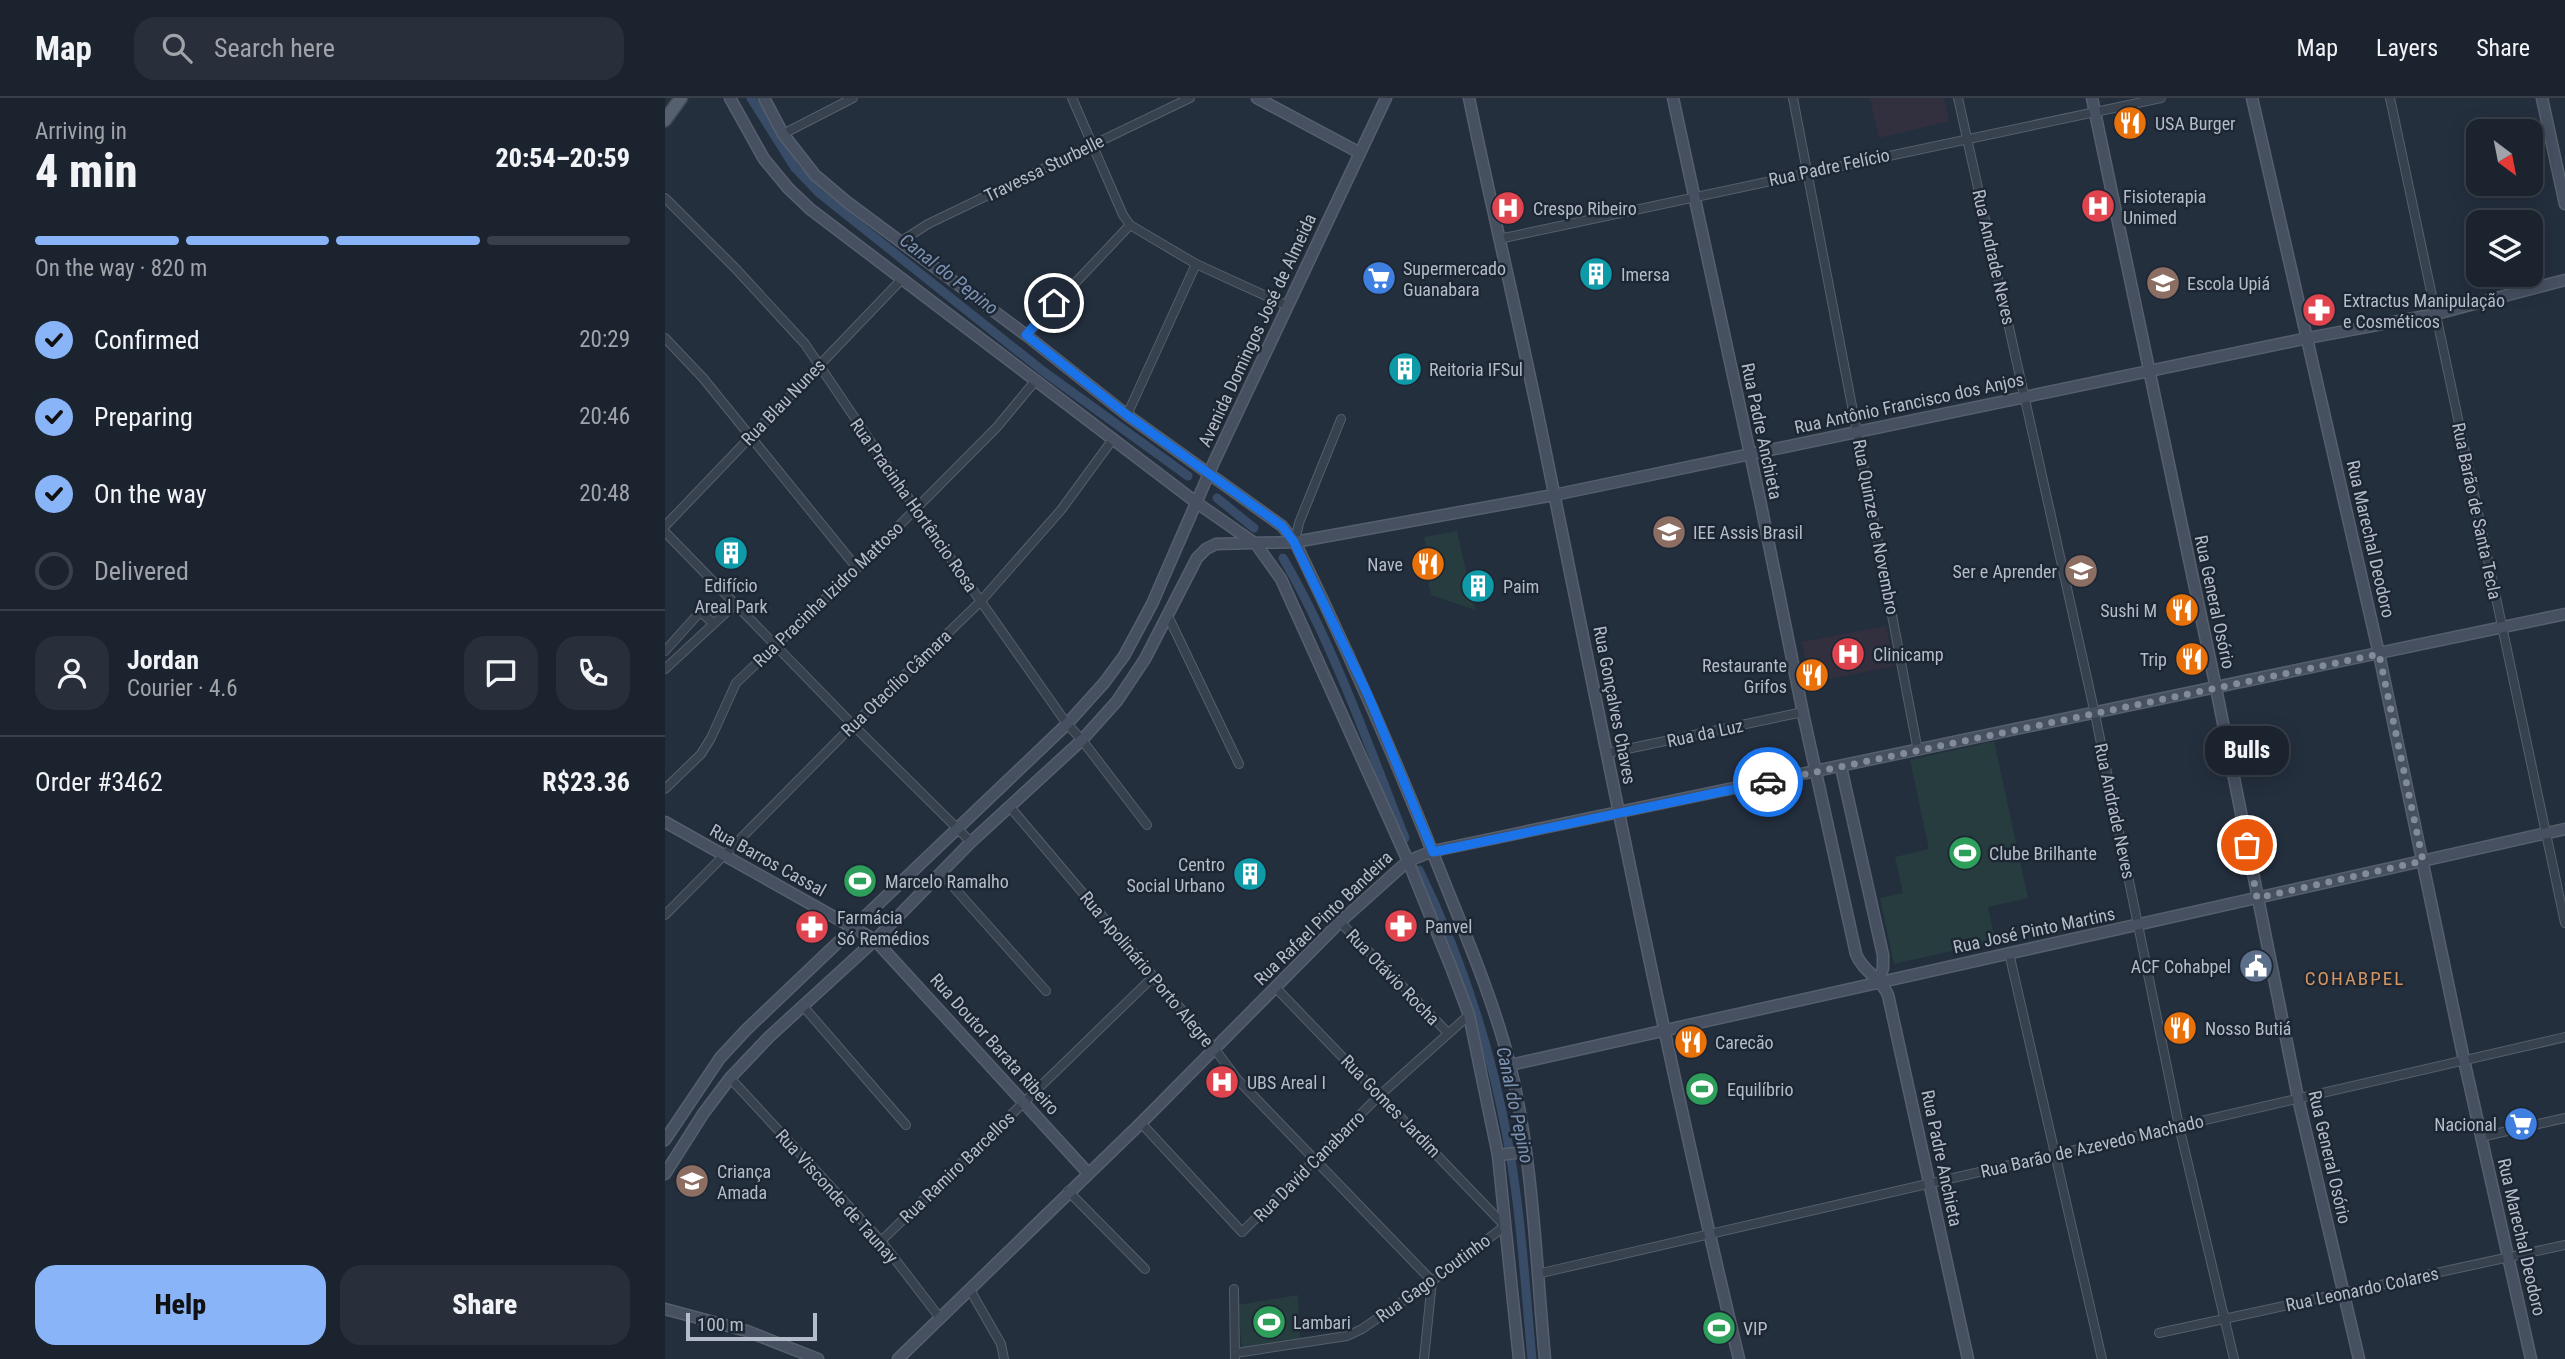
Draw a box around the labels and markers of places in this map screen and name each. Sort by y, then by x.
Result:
restaurant icon: USA Burger [2111,104,2149,142]
place label: USA Burger [2155,113,2236,134]
place label: Fisioterapia Unimed [2123,186,2206,228]
hospital icon: Fisioterapia Unimed [2079,187,2117,225]
hospital icon: Crespo Ribeiro [1489,189,1527,227]
place label: Crespo Ribeiro [1533,198,1637,219]
building icon: Imersa [1577,255,1615,293]
place label: Supermercado Guanabara [1403,258,1506,300]
supermarket icon: Supermercado Guanabara [1360,259,1398,297]
place label: Imersa [1621,264,1670,285]
school or university icon: Escola Upiá [2144,264,2182,302]
pin [1024,273,1084,333]
place label: Escola Upiá [2187,273,2270,294]
place label: Extractus Manipulação e Cosméticos [2343,290,2505,332]
pharmacy icon: Extractus Manipulação e Cosméticos [2300,291,2338,329]
building icon: Reitoria IFSul [1386,350,1424,388]
place label: Reitoria IFSul [1429,359,1523,380]
school or university icon: IEE Assis Brasil [1650,513,1688,551]
place label: IEE Assis Brasil [1693,522,1803,543]
building icon: Edifício Areal Park [712,534,750,572]
restaurant icon: Nave [1409,545,1447,583]
school or university icon: Ser e Aprender [2062,552,2100,590]
place label: Nave [1367,554,1403,575]
place label: Ser e Aprender [1952,561,2058,582]
building icon: Paim [1459,567,1497,605]
place label: Edifício Areal Park [694,575,768,617]
place label: Paim [1503,576,1539,597]
restaurant icon: Sushi M [2163,591,2201,629]
place label: Sushi M [2100,600,2157,621]
hospital icon: Clinicamp [1829,635,1867,673]
restaurant icon: Trip [2173,640,2211,678]
place label: Clinicamp [1873,644,1944,665]
place label: Trip [2140,649,2167,670]
place label: Restaurante Grifos [1702,655,1787,697]
restaurant icon: Restaurante Grifos [1793,656,1831,694]
callout: Bulls [2205,726,2289,775]
pin [2217,815,2277,875]
sports icon: Clube Brilhante [1946,834,1984,872]
place label: Clube Brilhante [1989,843,2097,864]
place label: Centro Social Urbano [1126,854,1225,896]
building icon: Centro Social Urbano [1231,855,1269,893]
sports icon: Marcelo Ramalho [841,862,879,900]
place label: Marcelo Ramalho [885,871,1009,892]
place label: Farmácia Só Remédios [837,907,930,949]
pharmacy icon: Panvel [1382,907,1420,945]
pharmacy icon: Farmácia Só Remédios [793,908,831,946]
place label: Panvel [1425,916,1472,937]
public building icon: ACF Cohabpel [2237,947,2275,985]
place label: ACF Cohabpel [2131,956,2231,977]
restaurant icon: Nosso Butiá [2161,1009,2199,1047]
place label: Nosso Butiá [2205,1018,2291,1039]
restaurant icon: Carecão [1672,1023,1710,1061]
place label: Carecão [1715,1032,1774,1053]
hospital icon: UBS Areal I [1203,1063,1241,1101]
sports icon: Equilíbrio [1683,1070,1721,1108]
place label: UBS Areal I [1247,1072,1326,1093]
place label: Equilíbrio [1727,1079,1794,1100]
supermarket icon: Nacional [2502,1105,2540,1143]
place label: Nacional [2434,1114,2497,1135]
place label: Criança Amada [717,1161,771,1203]
school or university icon: Criança Amada [673,1162,711,1200]
sports icon: Lambari [1250,1303,1288,1341]
sports icon: VIP [1700,1309,1738,1347]
place label: Lambari [1293,1312,1351,1333]
place label: VIP [1743,1318,1768,1339]

